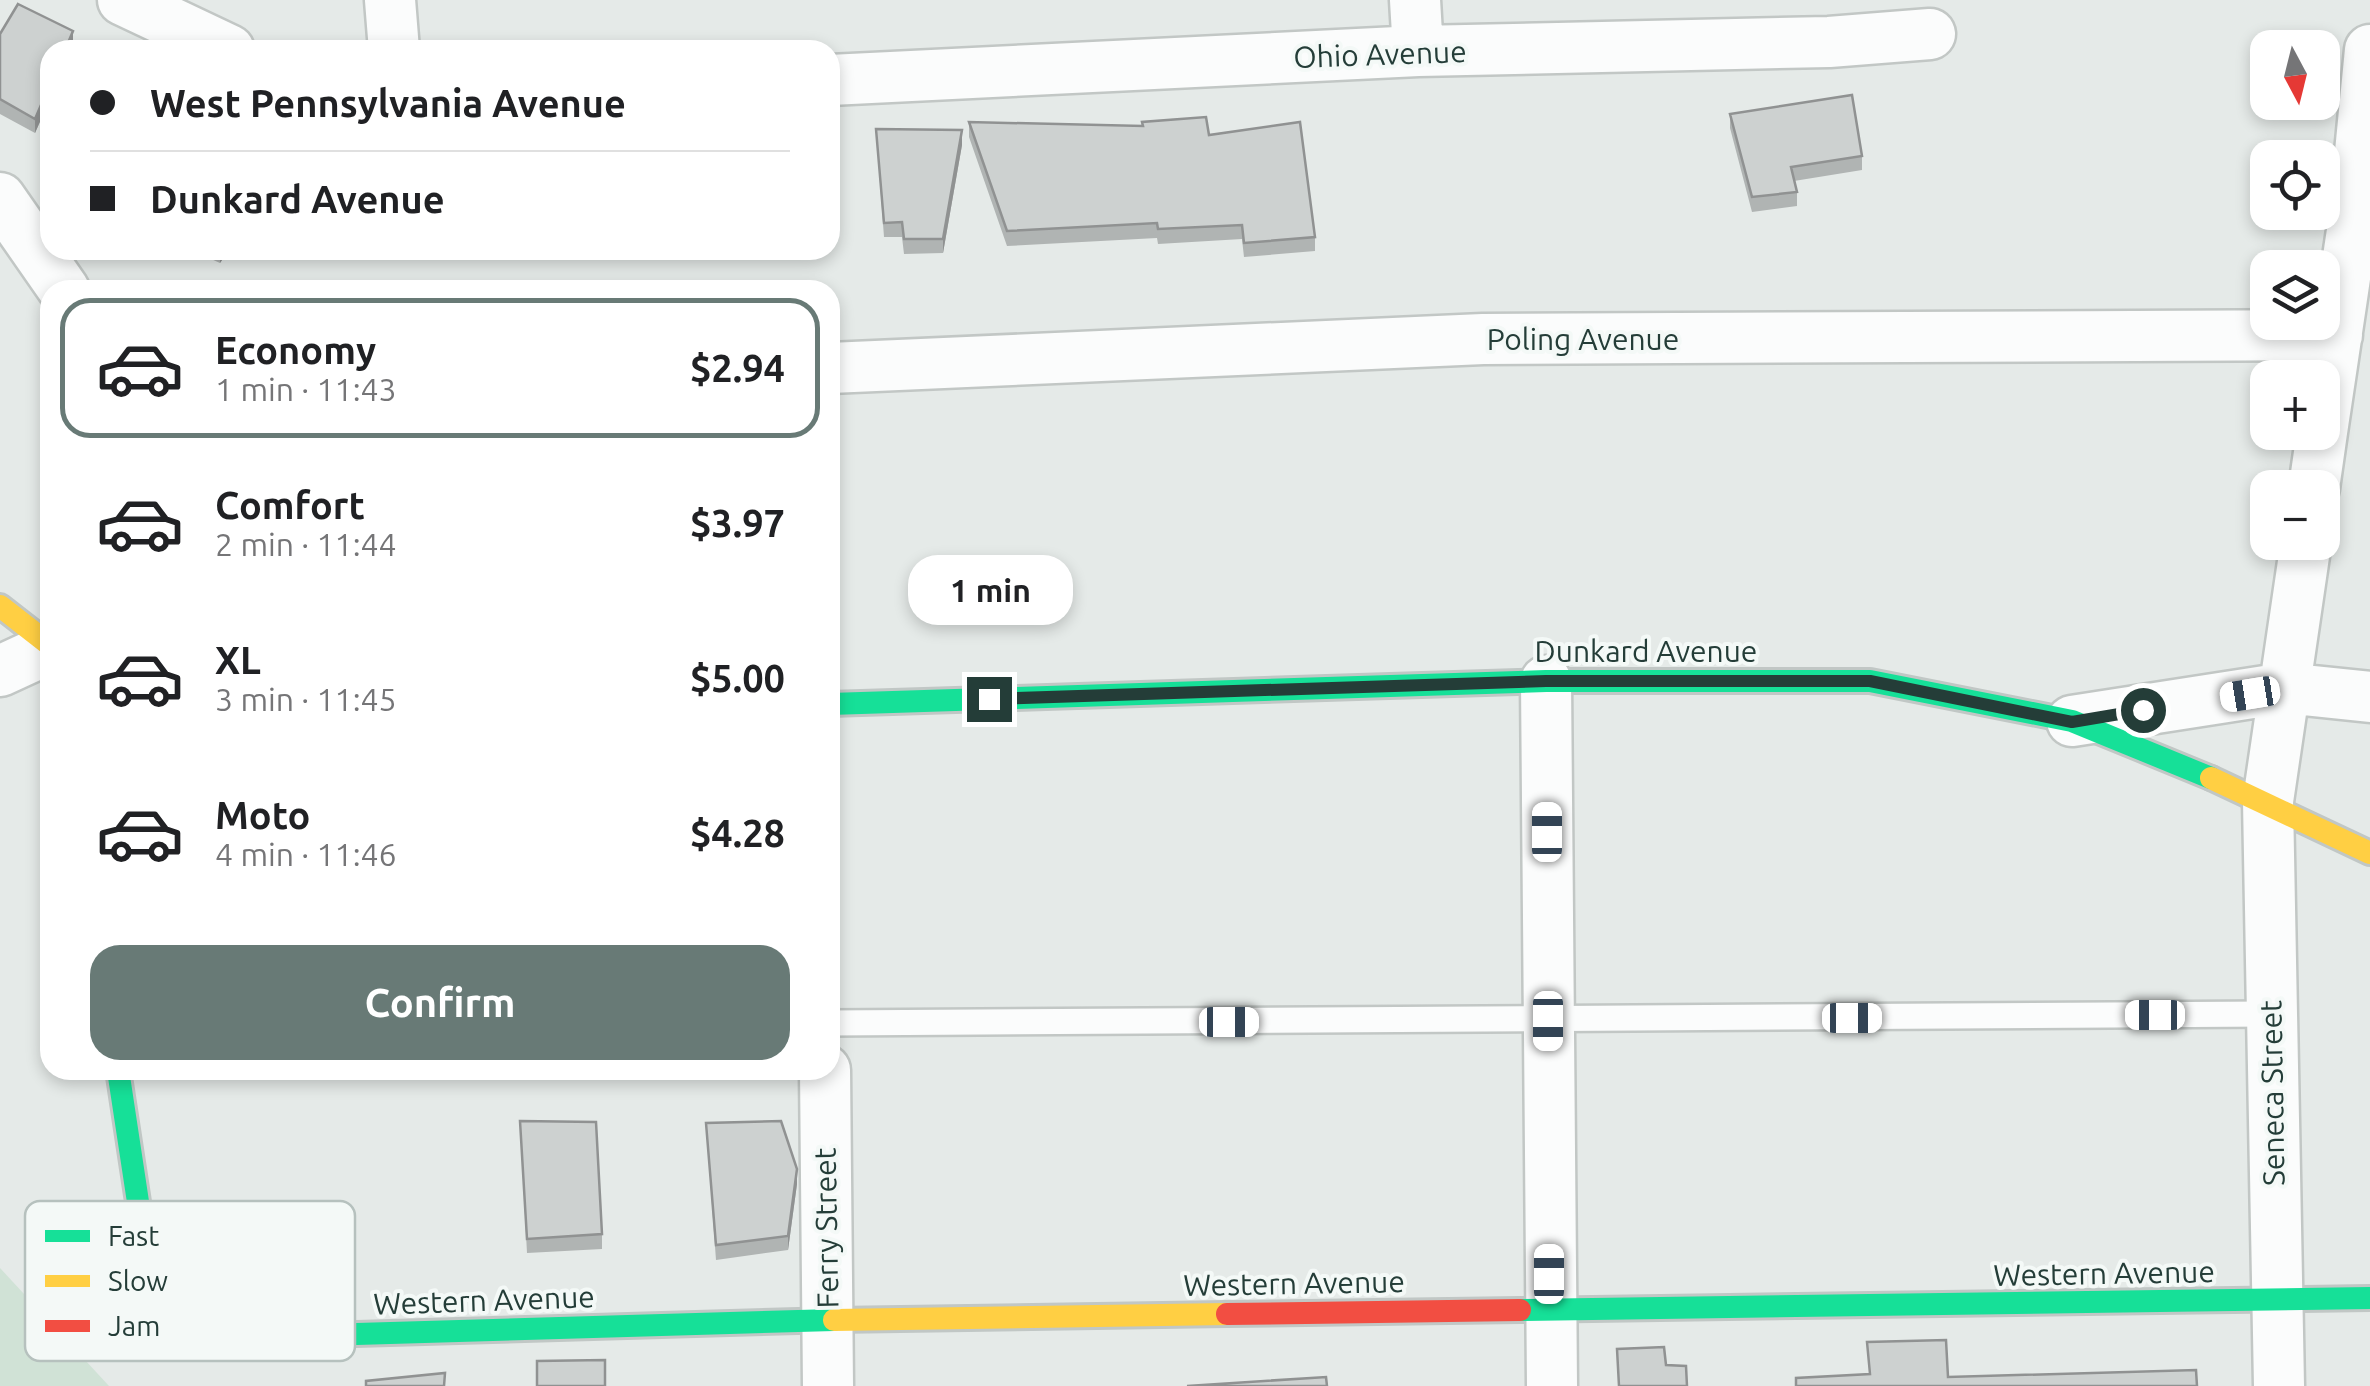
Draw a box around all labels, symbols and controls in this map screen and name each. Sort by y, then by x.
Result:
north arrow [2250,30,2340,120]
map controls [2250,30,2340,560]
street label: Ohio Avenue [1293,34,1467,74]
text: West Pennsylvania Avenue [150,82,626,124]
button: locate [2250,140,2340,230]
text: Dunkard Avenue [150,178,445,220]
button: layers [2250,250,2340,340]
street label: Poling Avenue [1487,322,1679,356]
icon: car [95,323,185,413]
text: Economy [215,329,376,371]
text: $2.94 [690,347,785,389]
button: + [2250,360,2340,450]
text: 1 min · 11:43 [215,371,397,407]
button: − [2250,470,2340,560]
icon: car [95,478,185,568]
text: Comfort [215,484,365,526]
text: $3.97 [690,502,785,544]
text: 2 min · 11:44 [215,526,397,562]
callout: 1 min [906,554,1072,624]
text: 1 min [950,572,1031,608]
icon: car [95,633,185,723]
street label: Dunkard Avenue [1535,634,1757,668]
text: XL [215,639,261,681]
text: $5.00 [690,657,785,699]
car [2218,674,2282,714]
route end [967,677,1012,722]
text: 3 min · 11:45 [215,681,397,717]
route start [2121,688,2166,733]
icon: car [95,788,185,878]
text: Moto [215,794,310,836]
car [1532,802,1562,862]
text: $4.28 [690,812,785,854]
text: 4 min · 11:46 [215,836,397,872]
button: Confirm [90,945,790,1060]
car [1533,991,1563,1051]
car [2125,1000,2185,1030]
street label: Seneca Street [2253,1000,2291,1186]
car [1822,1003,1882,1033]
car [1199,1007,1259,1037]
street label: Ferry Street [808,1147,844,1309]
legend [25,1201,355,1361]
text: Fast [108,1220,159,1251]
car [1534,1244,1564,1304]
street label: Western Avenue [1993,1254,2215,1292]
street label: Western Avenue [1183,1264,1405,1302]
text: Slow [108,1265,168,1296]
street label: Western Avenue [373,1279,595,1321]
text: Jam [108,1310,160,1341]

